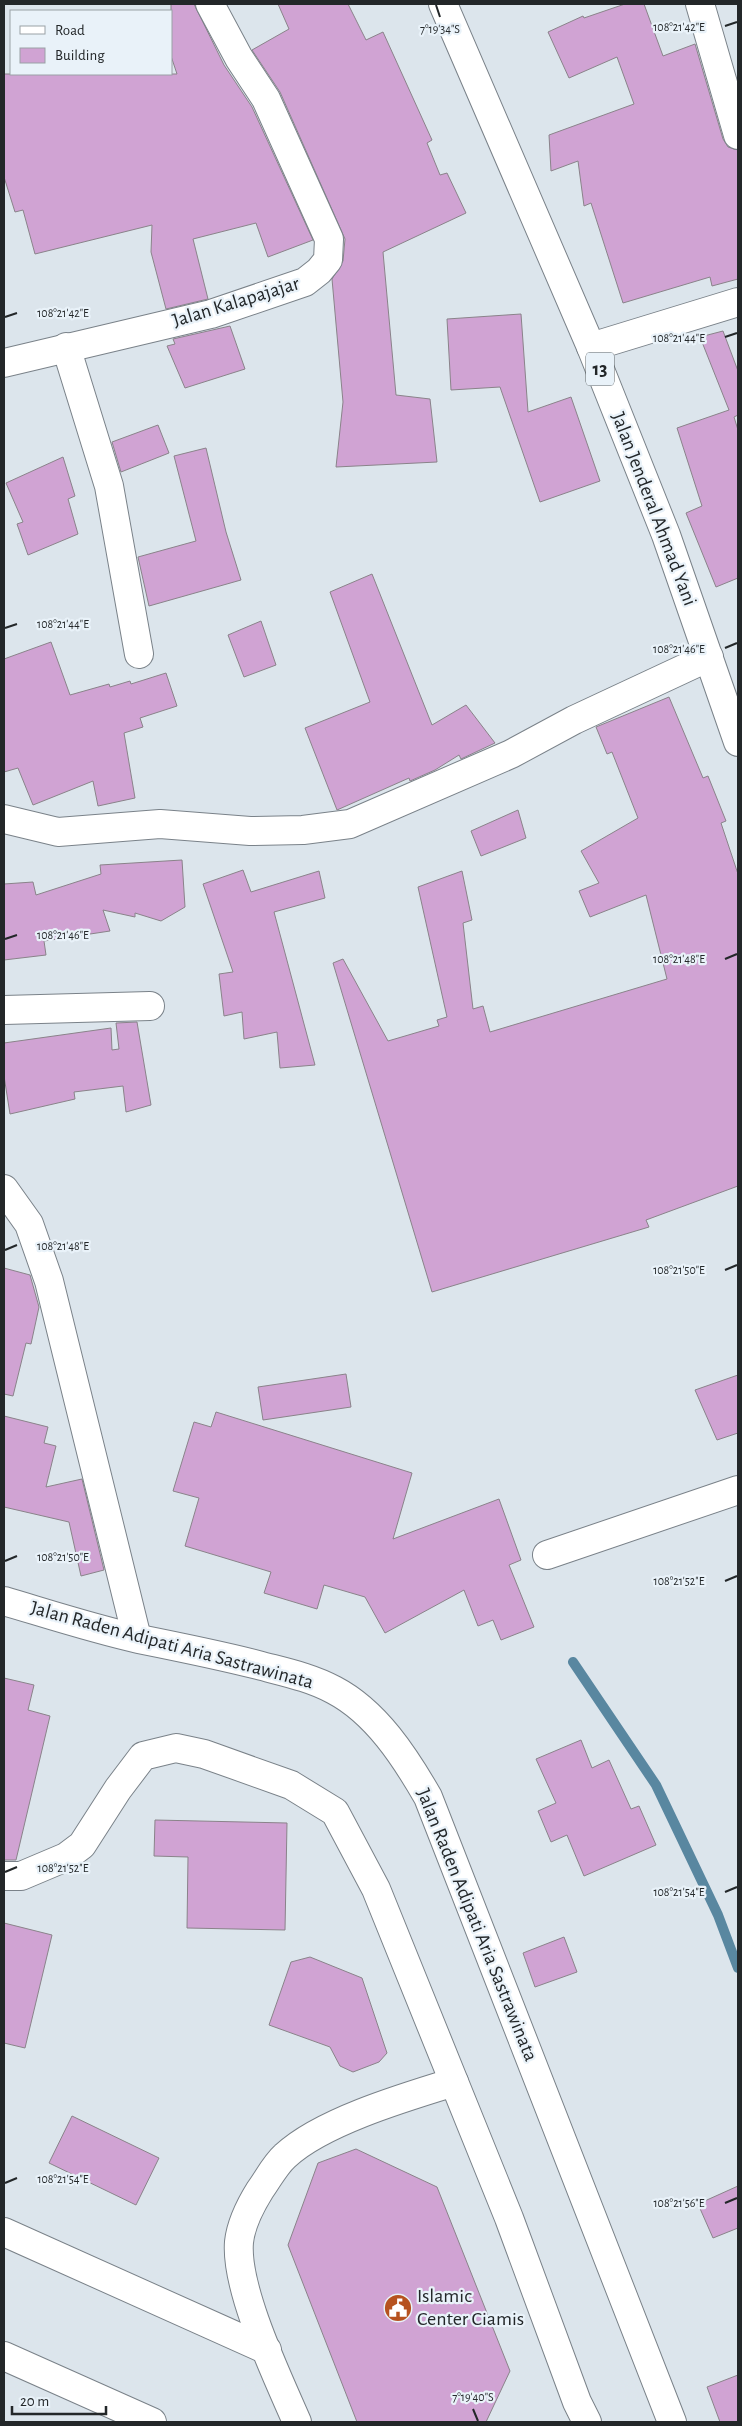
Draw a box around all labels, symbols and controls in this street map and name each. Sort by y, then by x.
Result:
legend [10,10,172,75]
text: 108°21'42"E [653,21,705,33]
text: Road [55,23,85,38]
text: 7°19'34"S [420,23,460,35]
text: Building [55,48,105,63]
street label: Jalan Kalapajajar [170,273,302,331]
text: 108°21'42"E [37,307,89,319]
text: 108°21'44"E [653,332,705,344]
road number: 13 [586,352,614,386]
street label: Jalan Jenderal Ahmad Yani [608,410,700,608]
text: 108°21'44"E [37,618,89,630]
text: 108°21'46"E [653,643,705,655]
text: 108°21'46"E [37,929,89,941]
text: 108°21'48"E [653,953,705,965]
text: 108°21'48"E [37,1240,89,1252]
text: 108°21'50"E [653,1264,705,1276]
text: 108°21'50"E [37,1551,89,1563]
text: 108°21'52"E [654,1575,705,1587]
street label: Jalan Raden Adipati Aria Sastrawinata [28,1598,316,1692]
street label: Jalan Raden Adipati Aria Sastrawinata [413,1786,541,2064]
text: 108°21'52"E [38,1862,89,1874]
text: 108°21'54"E [653,1886,705,1898]
text: 108°21'54"E [37,2173,89,2185]
text: 108°21'56"E [653,2197,705,2209]
place label: Islamic Center Ciamis [417,2286,524,2329]
public building icon: Islamic Center Ciamis [383,2293,413,2323]
scale bar [12,2384,106,2416]
text: 7°19'40"S [452,2391,494,2403]
text: 20 m [20,2394,49,2409]

